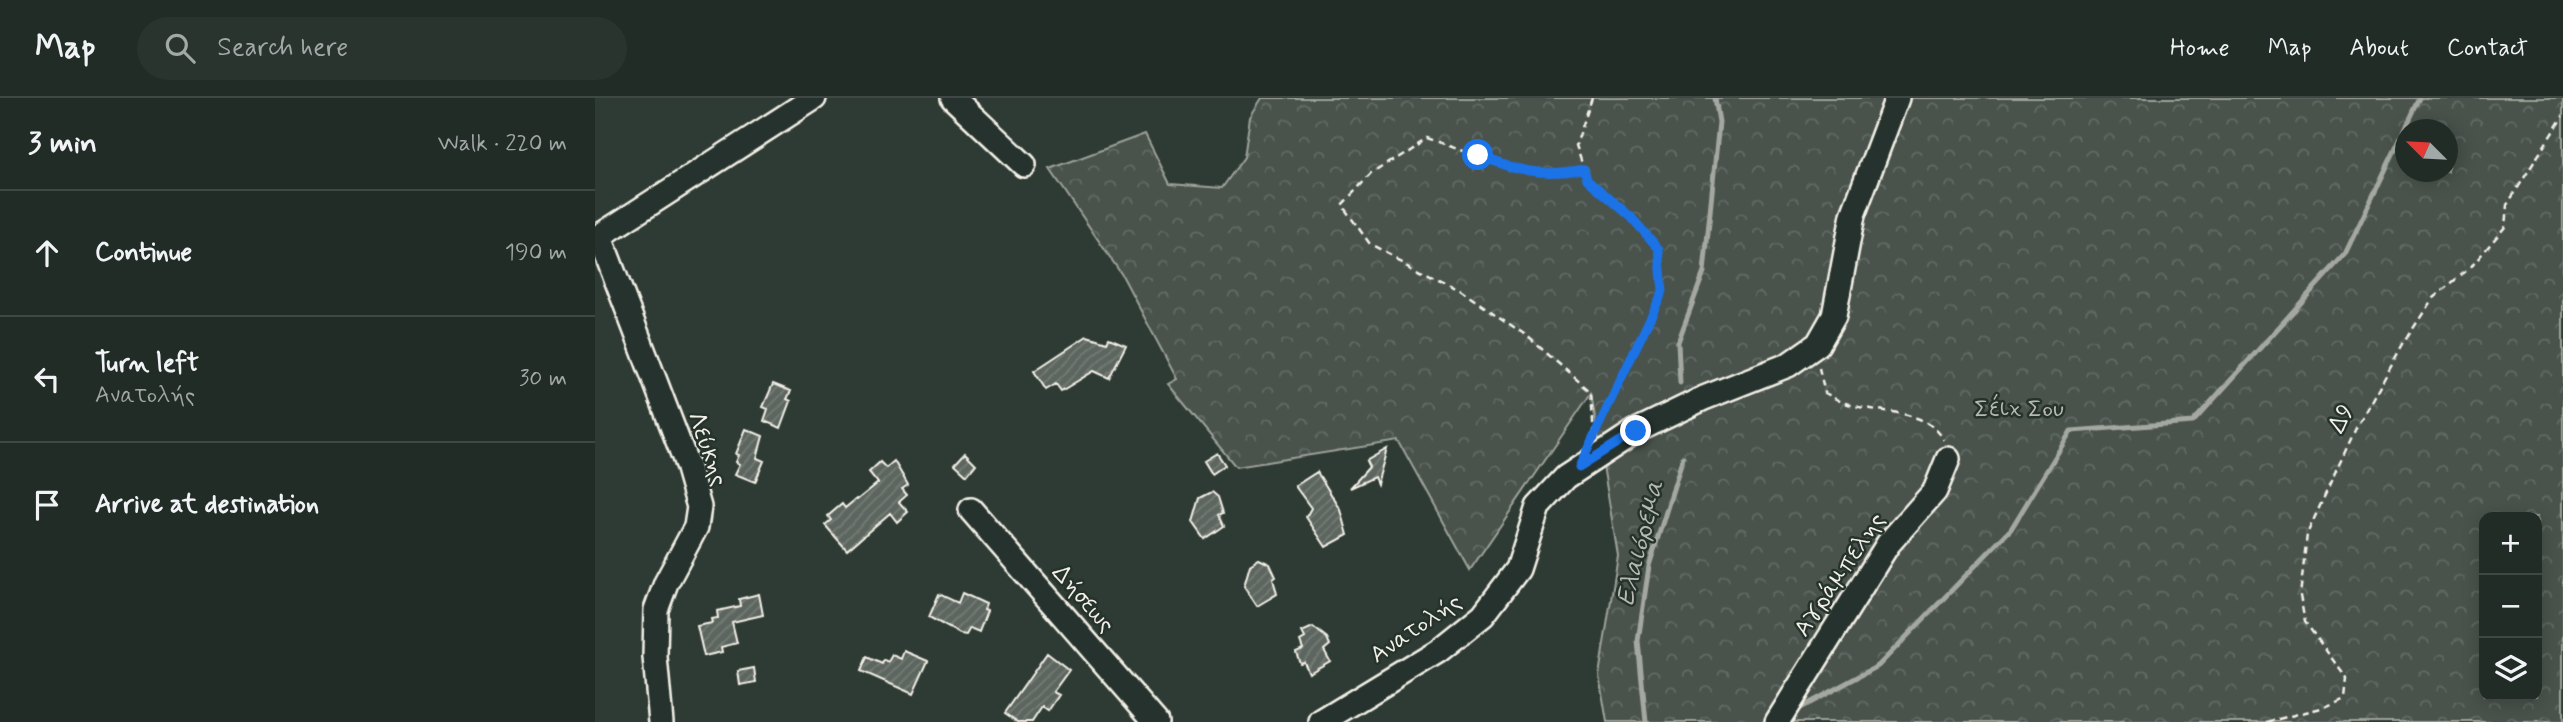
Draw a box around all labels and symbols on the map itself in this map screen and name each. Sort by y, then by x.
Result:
north arrow [2395,119,2458,182]
route start [1462,139,1493,170]
park label: Σέιχ Σου [1974,393,2064,425]
street label: Δ9 [2322,399,2362,439]
street label: Λεύκης [680,408,734,490]
route end [1620,415,1651,446]
water label: Ελαιόρεμα [1609,476,1673,609]
street label: Αγράμπελης [1787,507,1893,643]
street label: Δήσεως [1045,558,1121,640]
street label: Ανατολής [1364,587,1468,671]

